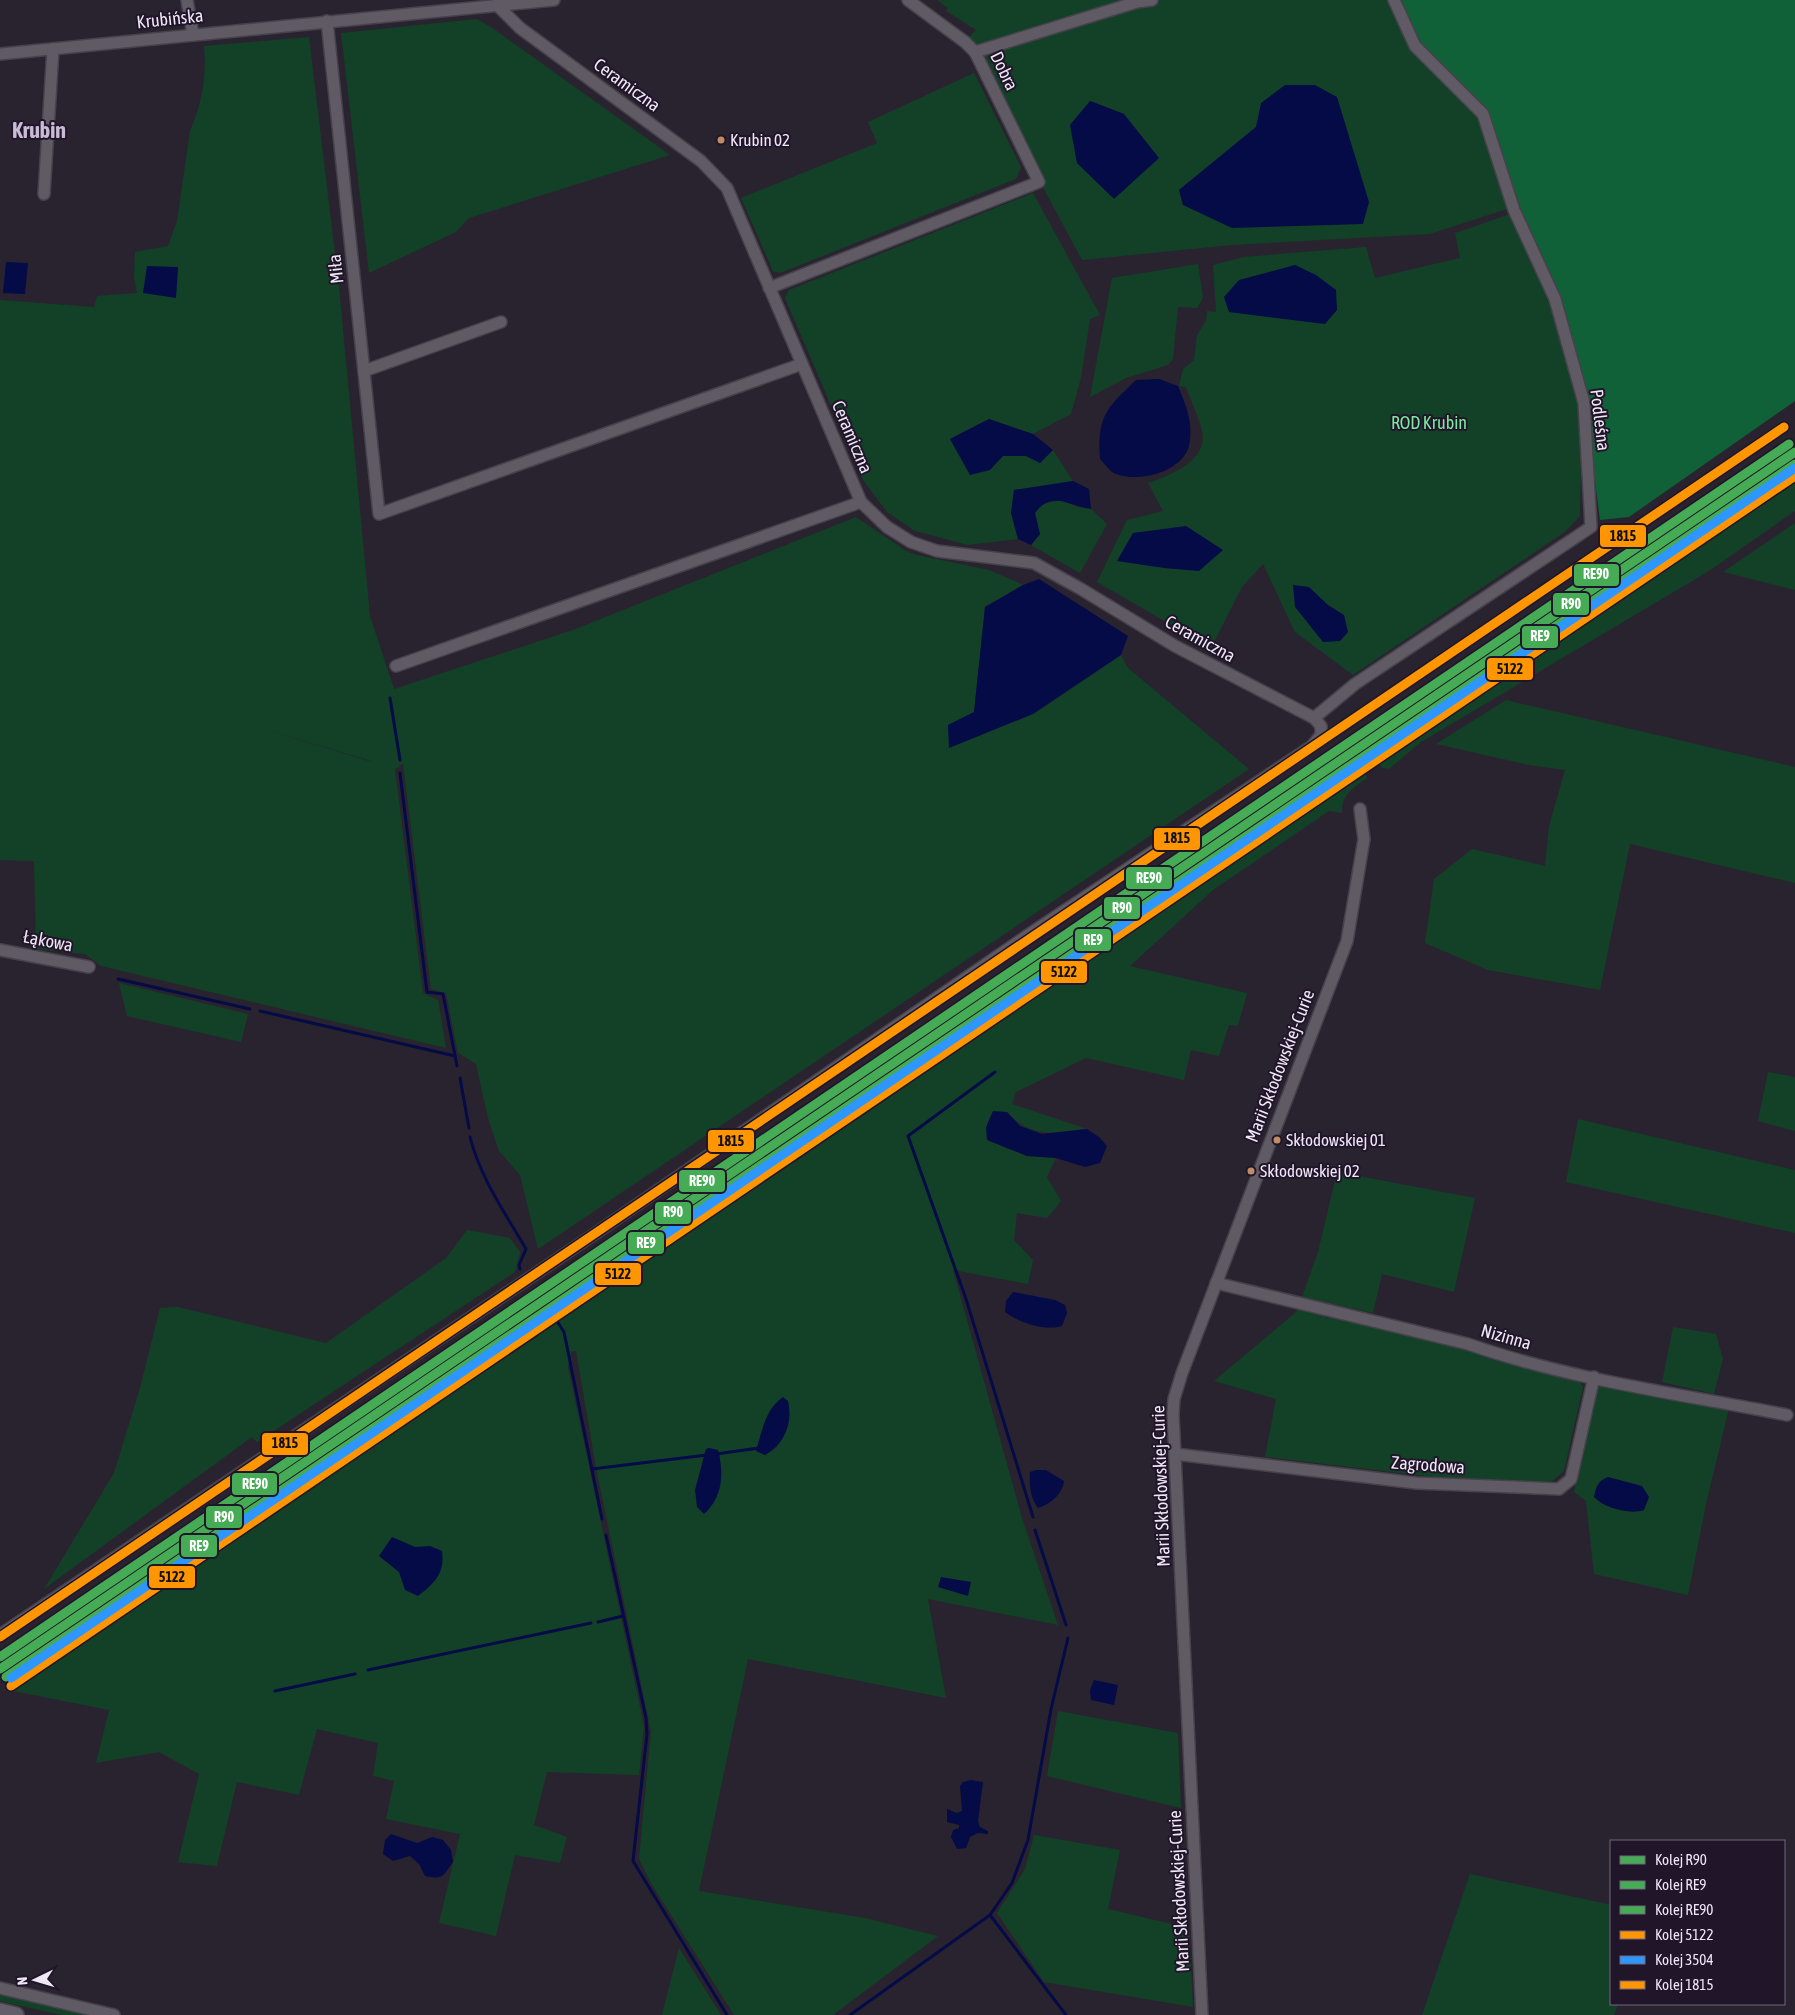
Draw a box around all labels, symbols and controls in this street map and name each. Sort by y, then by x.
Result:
street label: Krubińska [136,5,204,32]
street label: Dobra [986,48,1023,94]
street label: Ceramiczna [590,53,665,116]
district label: Krubin [12,117,66,143]
place label: Krubin 02 [730,130,790,150]
marker: Krubin 02 [716,135,726,145]
street label: Miła [324,253,347,285]
street label: Podleśna [1586,388,1615,452]
street label: Ceramiczna [828,397,877,476]
park label: ROD Krubin [1391,412,1467,433]
line badge: 1815 [1599,524,1647,548]
text: 1815 [1610,528,1637,544]
line badge: RE90 [1573,563,1620,587]
text: RE90 [1583,566,1609,582]
line badge: R90 [1552,592,1590,616]
text: R90 [1561,596,1581,612]
street label: Ceramiczna [1162,611,1239,666]
line badge: RE9 [1521,625,1559,649]
text: RE9 [1530,628,1550,644]
line badge: 5122 [1486,657,1534,681]
text: 5122 [1497,661,1524,677]
line badge: 1815 [1153,827,1201,851]
text: 1815 [1164,830,1191,846]
line badge: RE90 [1125,866,1173,890]
text: RE90 [1136,870,1162,886]
line badge: R90 [1103,896,1141,920]
text: R90 [1112,900,1132,916]
street label: Łąkowa [21,925,75,956]
line badge: RE9 [1074,928,1112,952]
text: RE9 [1083,932,1103,948]
line badge: 5122 [1040,960,1088,984]
text: 5122 [1051,964,1078,980]
street label: Marii Skłodowskiej-Curie [1241,987,1318,1145]
line badge: 1815 [707,1129,755,1153]
place label: Skłodowskiej 01 [1286,1130,1386,1150]
text: 1815 [718,1133,745,1149]
marker: Skłodowskiej 01 [1272,1135,1282,1145]
place label: Skłodowskiej 02 [1260,1161,1360,1181]
marker: Skłodowskiej 02 [1246,1166,1256,1176]
line badge: RE90 [678,1169,726,1193]
text: RE90 [689,1173,715,1189]
line badge: R90 [654,1201,692,1225]
text: R90 [663,1204,683,1220]
line badge: RE9 [627,1231,665,1255]
text: RE9 [636,1235,656,1251]
line badge: 5122 [594,1262,642,1286]
text: 5122 [605,1266,632,1282]
street label: Nizinna [1479,1319,1534,1354]
street label: Marii Skłodowskiej-Curie [1147,1405,1174,1567]
line badge: 1815 [261,1432,309,1456]
text: 1815 [272,1435,299,1451]
street label: Zagrodowa [1391,1451,1466,1478]
line badge: RE90 [231,1472,278,1496]
text: RE90 [242,1476,268,1492]
line badge: R90 [205,1505,243,1529]
text: R90 [214,1509,234,1525]
line badge: RE9 [180,1534,218,1558]
text: RE9 [189,1538,209,1554]
line badge: 5122 [148,1565,196,1589]
text: 5122 [159,1569,186,1585]
street label: Marii Skłodowskiej-Curie [1164,1810,1193,1972]
legend [1610,1840,1785,2005]
text: Kolej R90 [1655,1851,1707,1868]
text: Kolej RE9 [1655,1876,1706,1893]
text: Kolej RE90 [1655,1901,1713,1918]
text: Kolej 5122 [1655,1926,1713,1943]
text: Kolej 3504 [1655,1951,1713,1968]
north arrow [10,1955,60,2005]
text: N [14,1976,30,1986]
text: Kolej 1815 [1655,1976,1713,1993]

